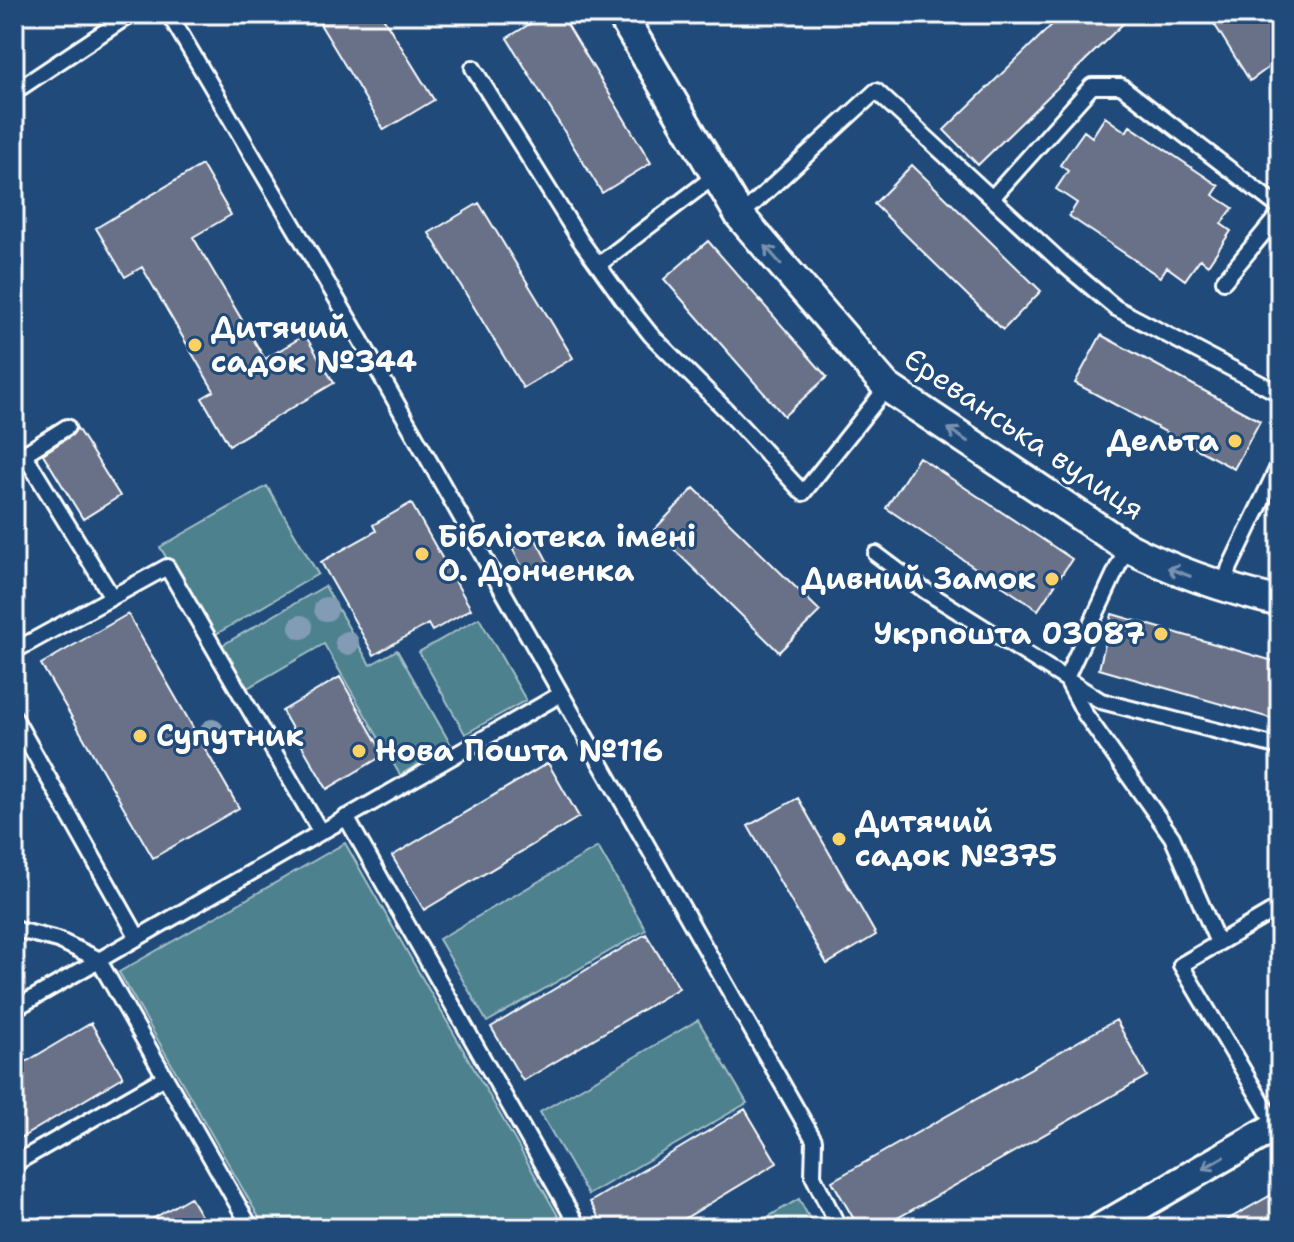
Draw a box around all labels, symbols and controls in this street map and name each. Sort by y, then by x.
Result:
one-way arrow [765,245,783,266]
place label: Дитячий садок №344 [211,307,417,382]
marker: Дитячий садок №344 [186,336,204,354]
street label: Єреванська вулиця [896,338,1153,529]
place label: Дельта [1107,420,1220,461]
one-way arrow [948,426,970,443]
marker: Дельта [1226,432,1244,450]
place label: Бібліотека імені О. Донченка [438,516,696,591]
marker: Бібліотека імені О. Донченка [413,545,431,563]
place label: Дивний Замок [801,558,1036,599]
one-way arrow [1167,564,1192,578]
marker: Дивний Замок [1043,570,1061,588]
place label: Укрпошта 03087 [873,613,1145,654]
marker: Укрпошта 03087 [1152,625,1170,643]
place label: Супутник [156,715,304,756]
marker: Супутник [131,727,149,745]
place label: Нова Пошта №116 [375,730,663,771]
marker: Нова Пошта №116 [350,742,368,760]
place label: Дитячий садок №375 [855,801,1057,876]
marker: Дитячий садок №375 [830,830,848,848]
one-way arrow [1201,1156,1225,1171]

